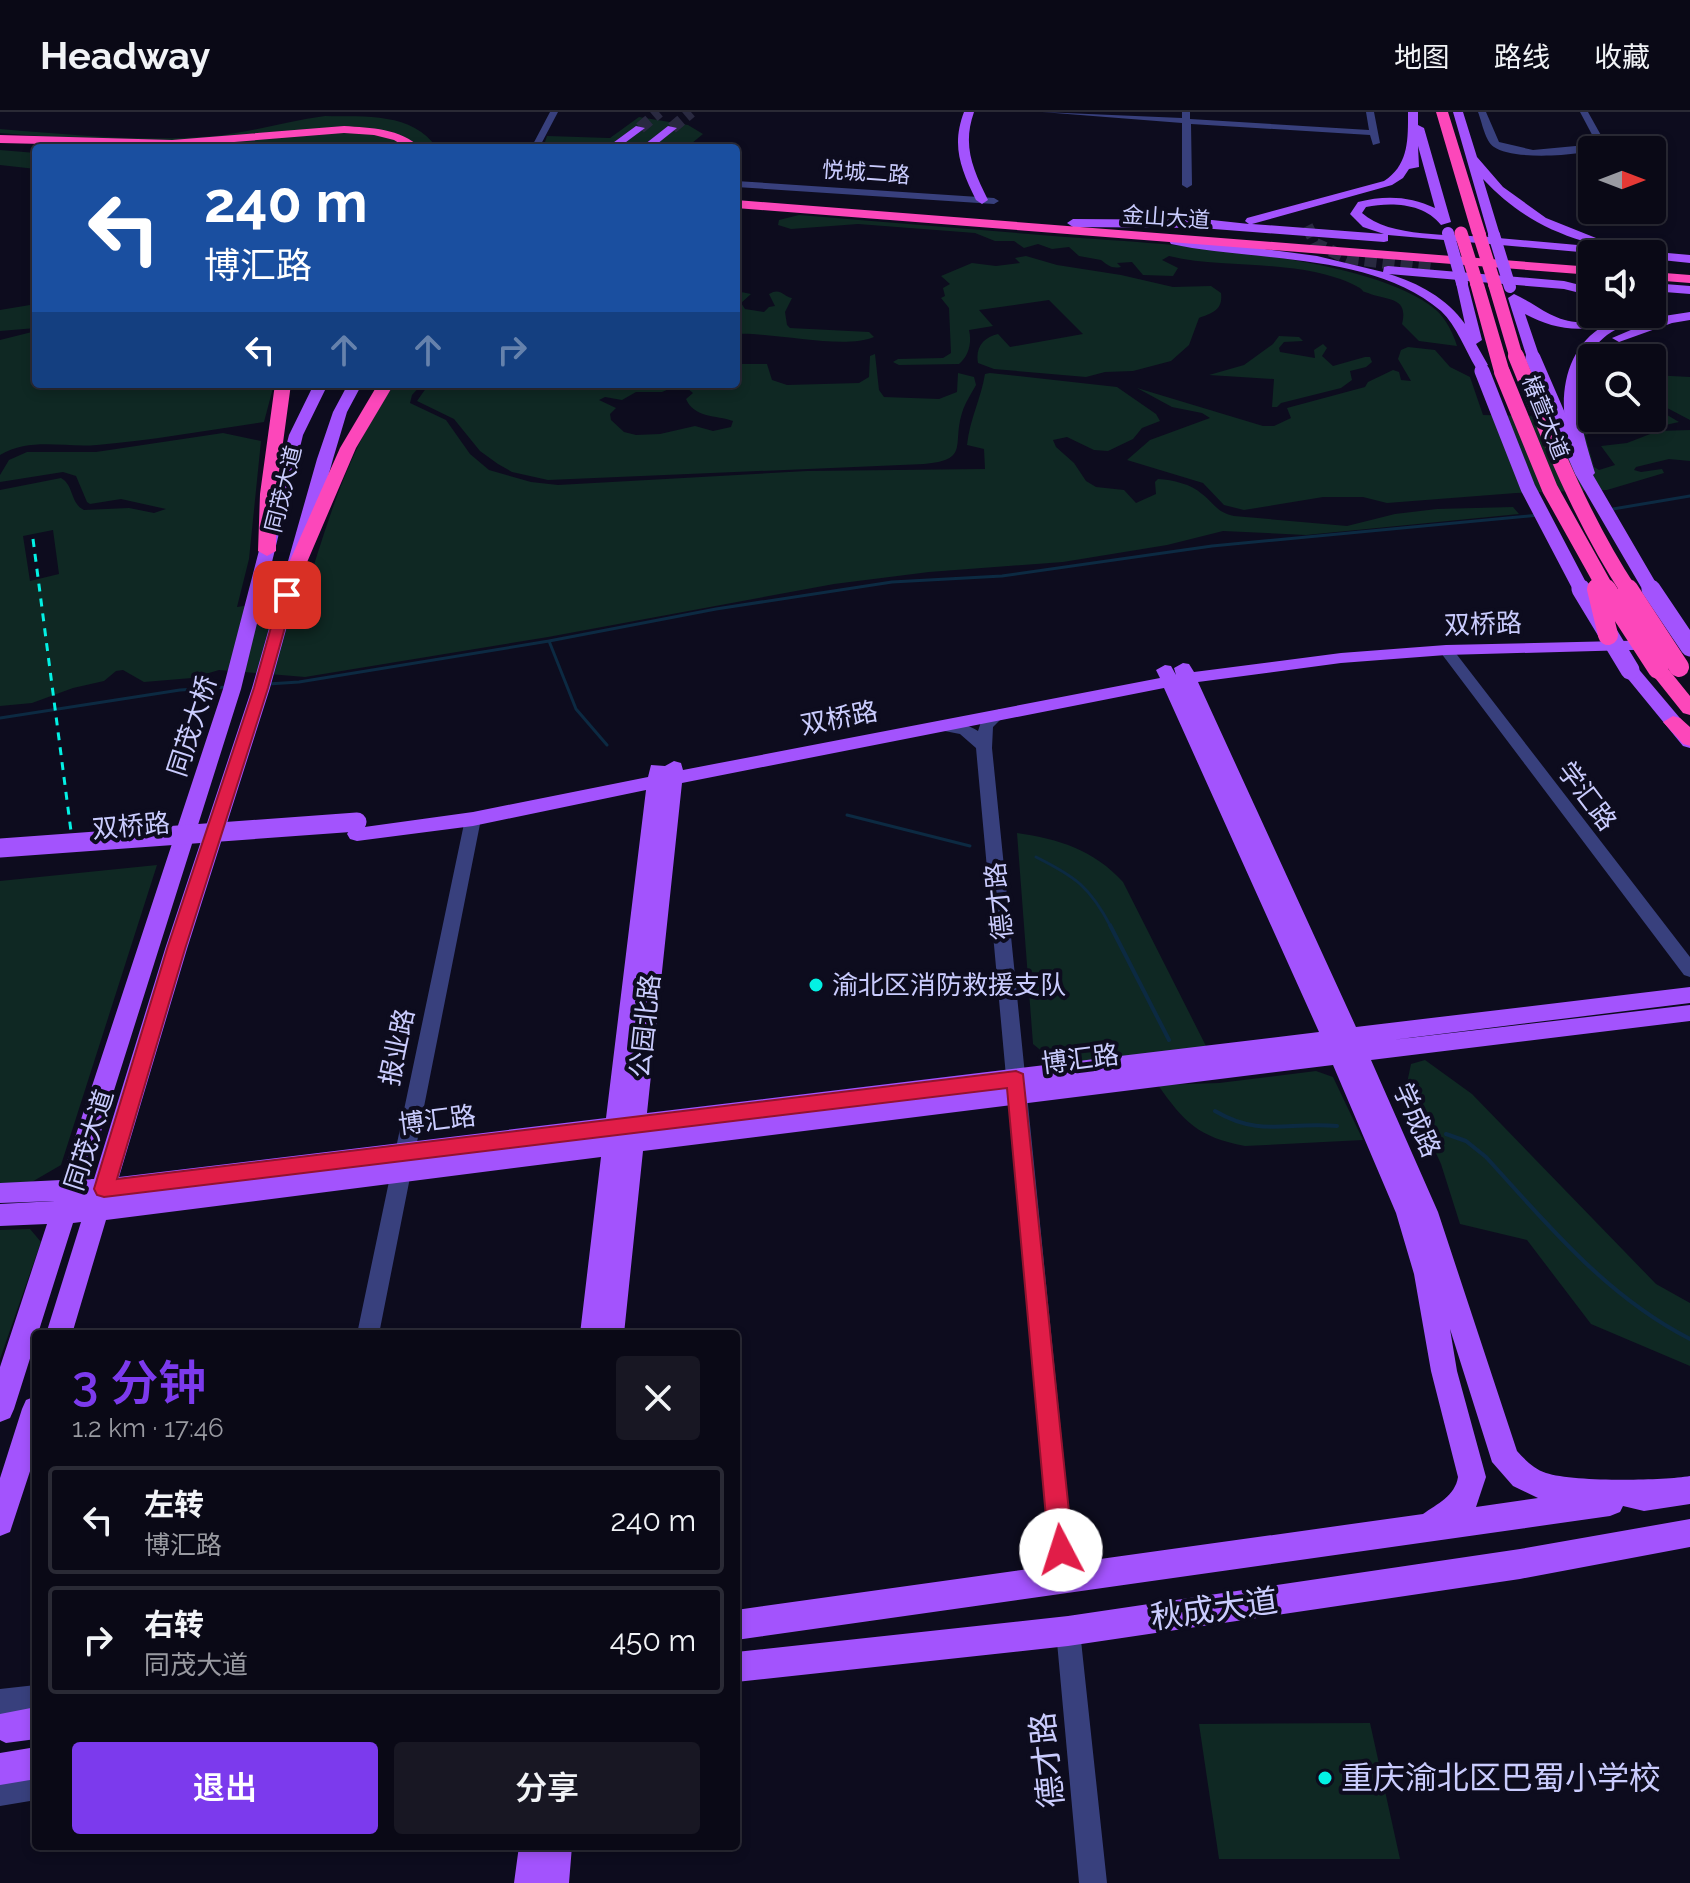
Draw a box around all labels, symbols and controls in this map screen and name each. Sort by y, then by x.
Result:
text: Headway [40,33,210,78]
text: 地图 [1394,41,1450,74]
text: 路线 [1494,41,1550,74]
text: 收藏 [1594,41,1650,74]
north arrow [1578,136,1666,224]
map controls [1578,136,1666,432]
street label: 悦城二路 [821,156,911,188]
text: 240 m [204,169,368,235]
icon: left [72,176,176,280]
street label: 金山大道 [1121,201,1211,233]
button: sound [1578,240,1666,328]
text: 博汇路 [204,244,312,286]
icon: left [238,328,282,372]
icon: ahead [322,328,366,372]
icon: ahead [406,328,450,372]
icon: right [490,328,534,372]
button: search [1578,344,1666,432]
street label: 椿萱大道 [1517,371,1575,463]
street label: 同茂大道 [260,443,306,535]
pin [253,561,321,629]
icon: arrive [265,573,309,617]
street label: 双桥路 [1443,608,1523,640]
street label: 同茂大桥 [162,672,222,780]
street label: 双桥路 [798,696,880,740]
street label: 学汇路 [1552,756,1622,836]
street label: 双桥路 [91,808,171,844]
street label: 德才路 [980,861,1018,941]
place label: 渝北区消防救援支队 [832,970,1066,1000]
street label: 公园北路 [625,973,665,1079]
marker: 渝北区消防救援支队 [807,976,825,994]
street label: 报业路 [374,1006,420,1088]
street label: 博汇路 [1039,1039,1121,1079]
street label: 学成路 [1387,1078,1447,1162]
street label: 同茂大道 [59,1086,119,1194]
street label: 博汇路 [396,1100,478,1140]
text: 3 分钟 [72,1355,206,1411]
button: close [616,1356,700,1440]
text: 1.2 km · 17:46 [72,1413,224,1443]
text: 左转 [144,1487,204,1522]
icon: left [76,1498,120,1542]
text: 240 m [610,1503,696,1538]
position arrow [1019,1508,1103,1592]
text: 博汇路 [144,1530,222,1560]
street label: 秋成大道 [1148,1581,1280,1636]
text: 右转 [144,1607,204,1642]
icon: right [76,1618,120,1662]
text: 450 m [610,1623,696,1658]
text: 同茂大道 [144,1650,248,1680]
street label: 德才路 [1023,1710,1070,1810]
button: 退出 [72,1742,378,1834]
button: 分享 [394,1742,700,1834]
place label: 重庆渝北区巴蜀小学校 [1341,1759,1661,1796]
marker: 重庆渝北区巴蜀小学校 [1316,1769,1334,1787]

